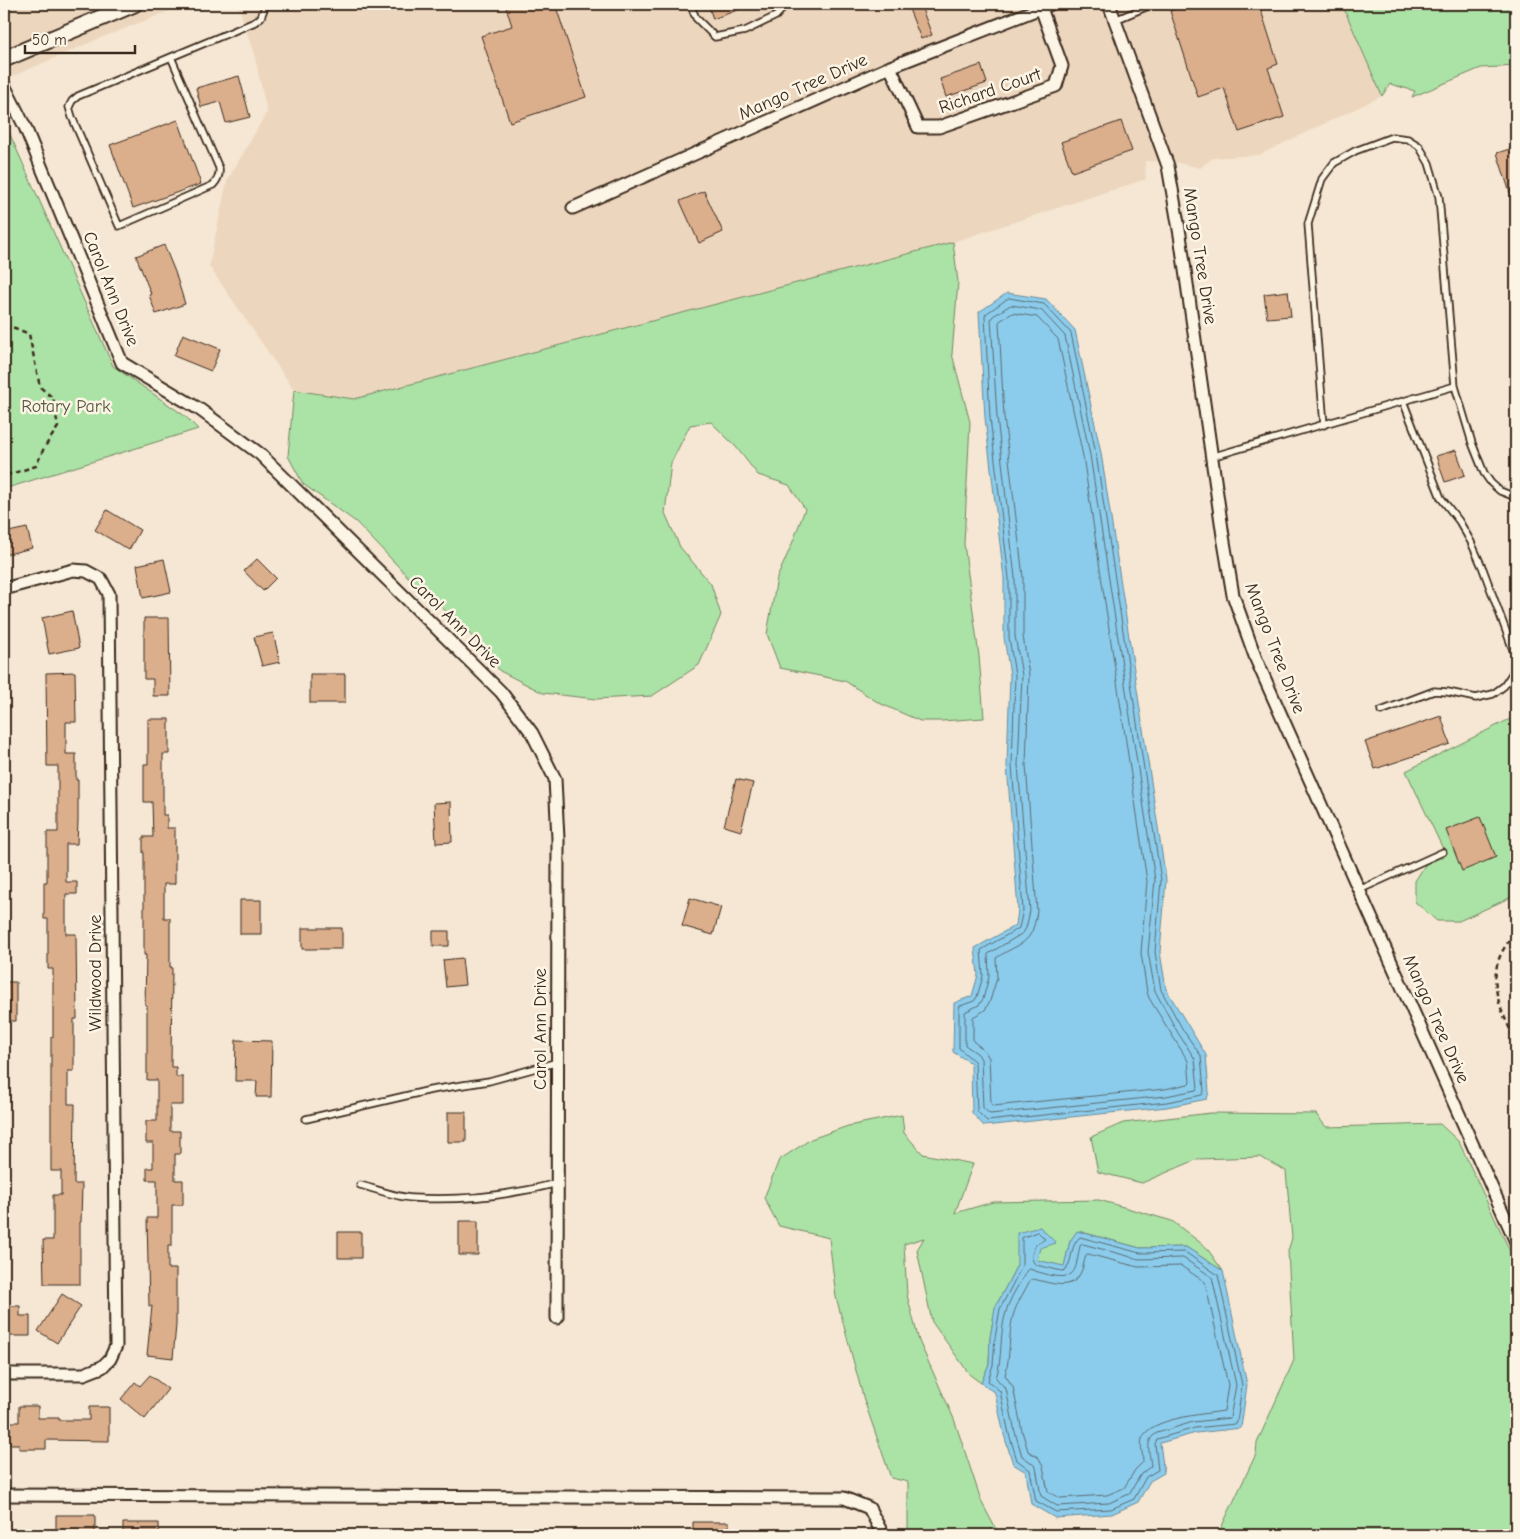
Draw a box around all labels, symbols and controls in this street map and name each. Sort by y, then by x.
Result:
scale bar [25,22,135,54]
text: 50 m [32,31,67,49]
street label: Mango Tree Drive [736,49,870,125]
street label: Richard Court [936,63,1045,118]
street label: Mango Tree Drive [1179,186,1221,326]
street label: Carol Ann Drive [78,229,144,349]
park label: Rotary Park [21,396,111,417]
street label: Carol Ann Drive [405,572,505,672]
street label: Mango Tree Drive [1240,580,1310,716]
street label: Wildwood Drive [85,915,106,1031]
street label: Mango Tree Drive [1398,952,1474,1086]
street label: Carol Ann Drive [530,968,551,1090]

